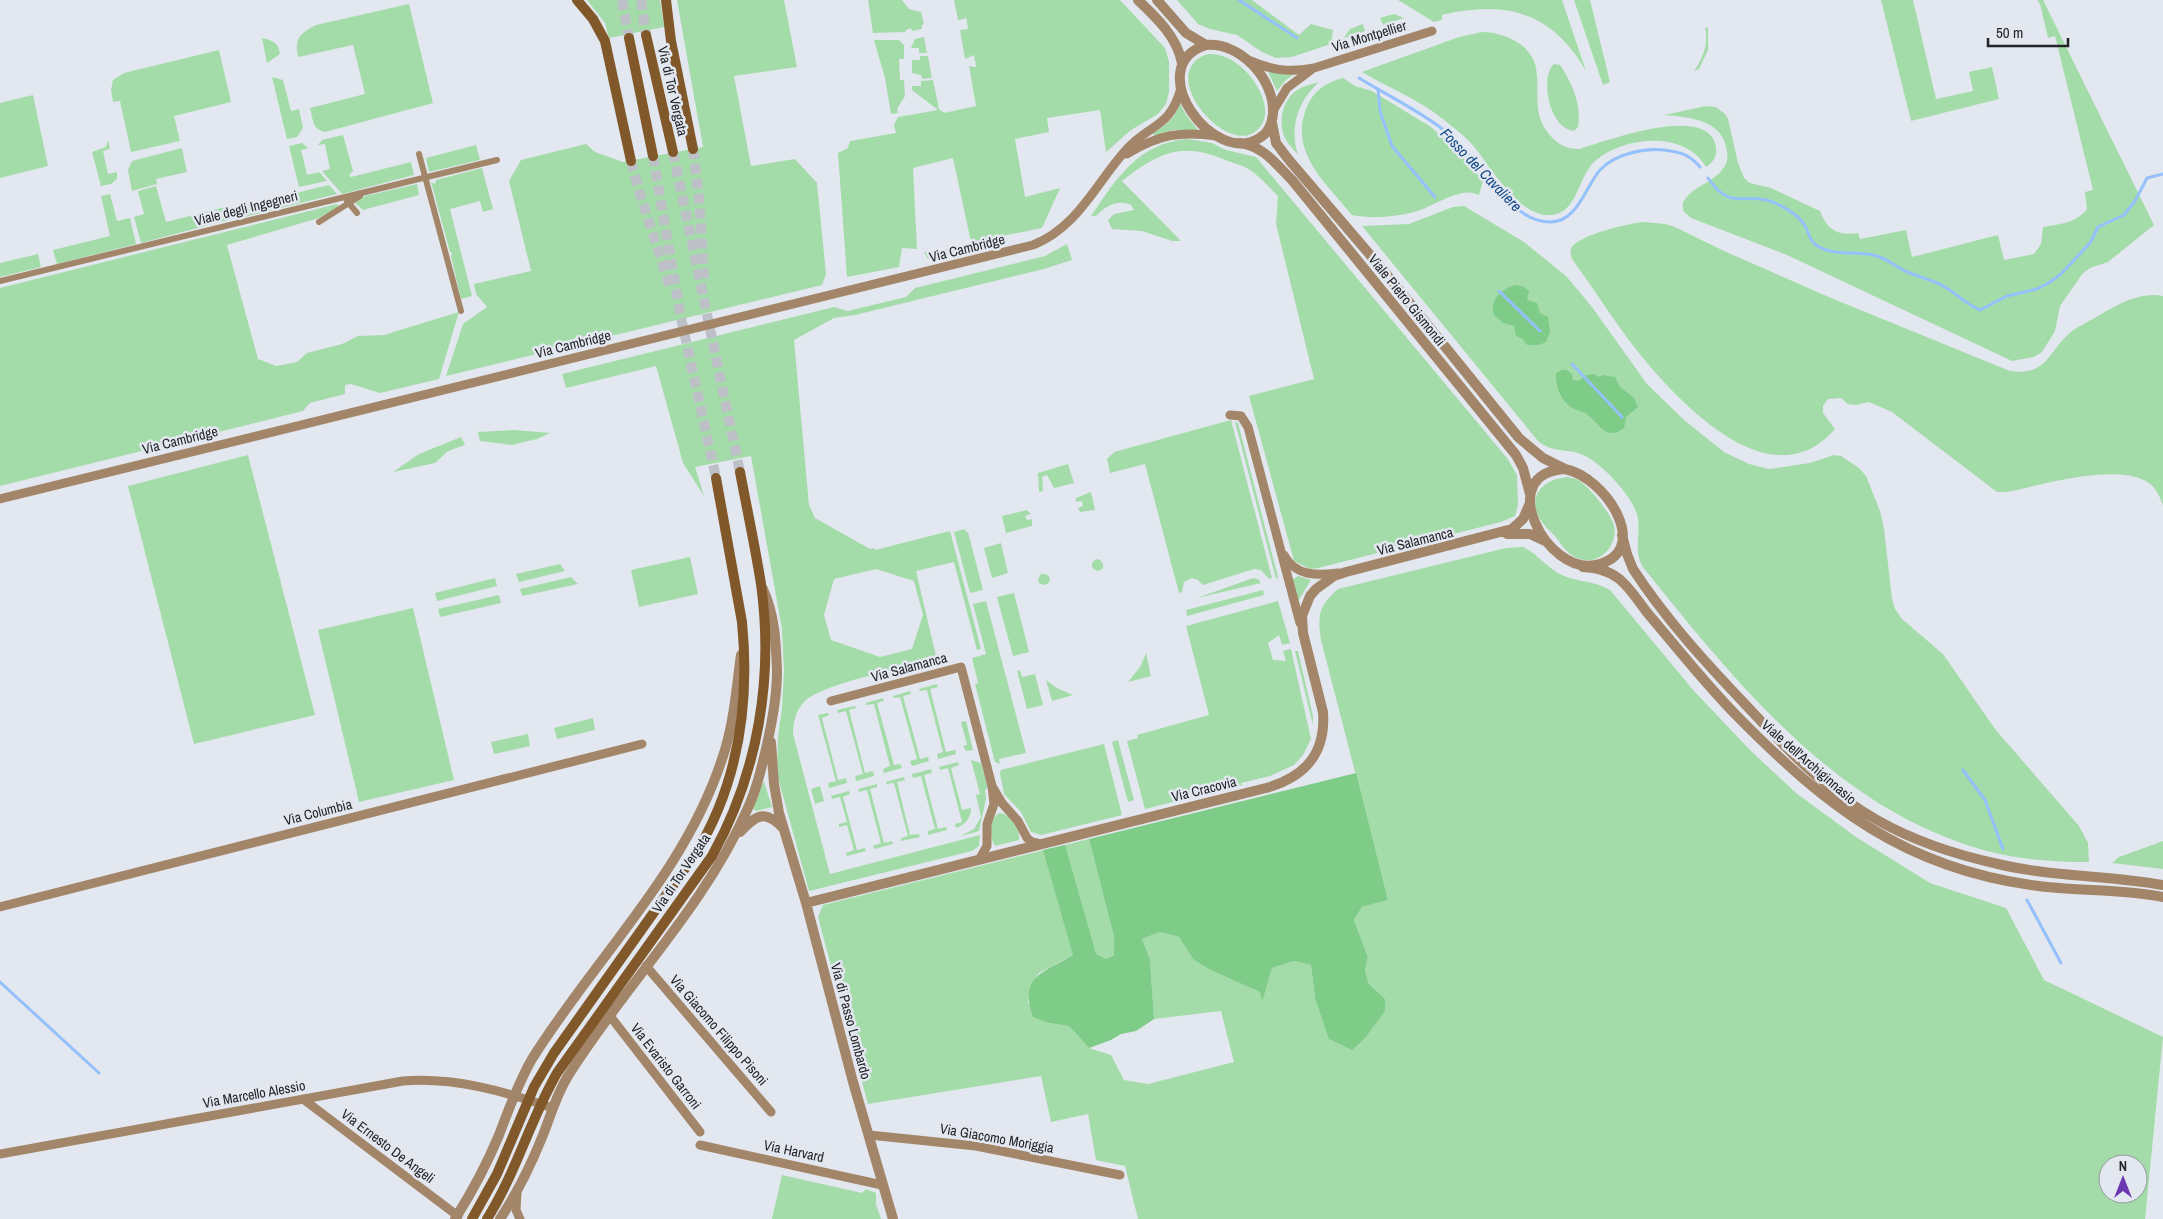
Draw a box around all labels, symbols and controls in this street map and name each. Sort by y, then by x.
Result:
scale bar [1988,15,2068,47]
street label: Via Montpellier [1330,16,1409,56]
text: 50 m [1996,22,2023,43]
street label: Via di Tor Vergata [654,44,692,138]
water label: Fosso del Cavaliere [1436,123,1527,216]
street label: Viale degli Ingegneri [193,186,299,230]
street label: Via Cambridge [927,230,1007,266]
street label: Viale Pietro Gismondi [1365,251,1449,349]
street label: Via Cambridge [533,326,613,362]
street label: Via Cambridge [140,422,220,458]
street label: Via Salamanca [1375,523,1455,559]
street label: Via Salamanca [869,648,949,686]
street label: Viale dell'Archiginnasio [1758,716,1860,808]
street label: Via Cracovia [1170,772,1239,806]
street label: Via Columbia [282,795,354,829]
street label: Via di Tor Vergata [648,830,714,916]
street label: Via di Passo Lombardo [827,961,875,1081]
street label: Via Giacomo Filippo Pisoni [666,971,772,1089]
street label: Via Evaristo Garroni [627,1019,705,1113]
street label: Via Marcello Alessio [201,1076,307,1112]
street label: Via Ernesto De Angeli [338,1105,438,1187]
street label: Via Giacomo Moriggia [939,1119,1056,1157]
street label: Via Harvard [762,1136,826,1166]
north arrow [2098,1154,2148,1204]
text: N [2119,1157,2127,1175]

